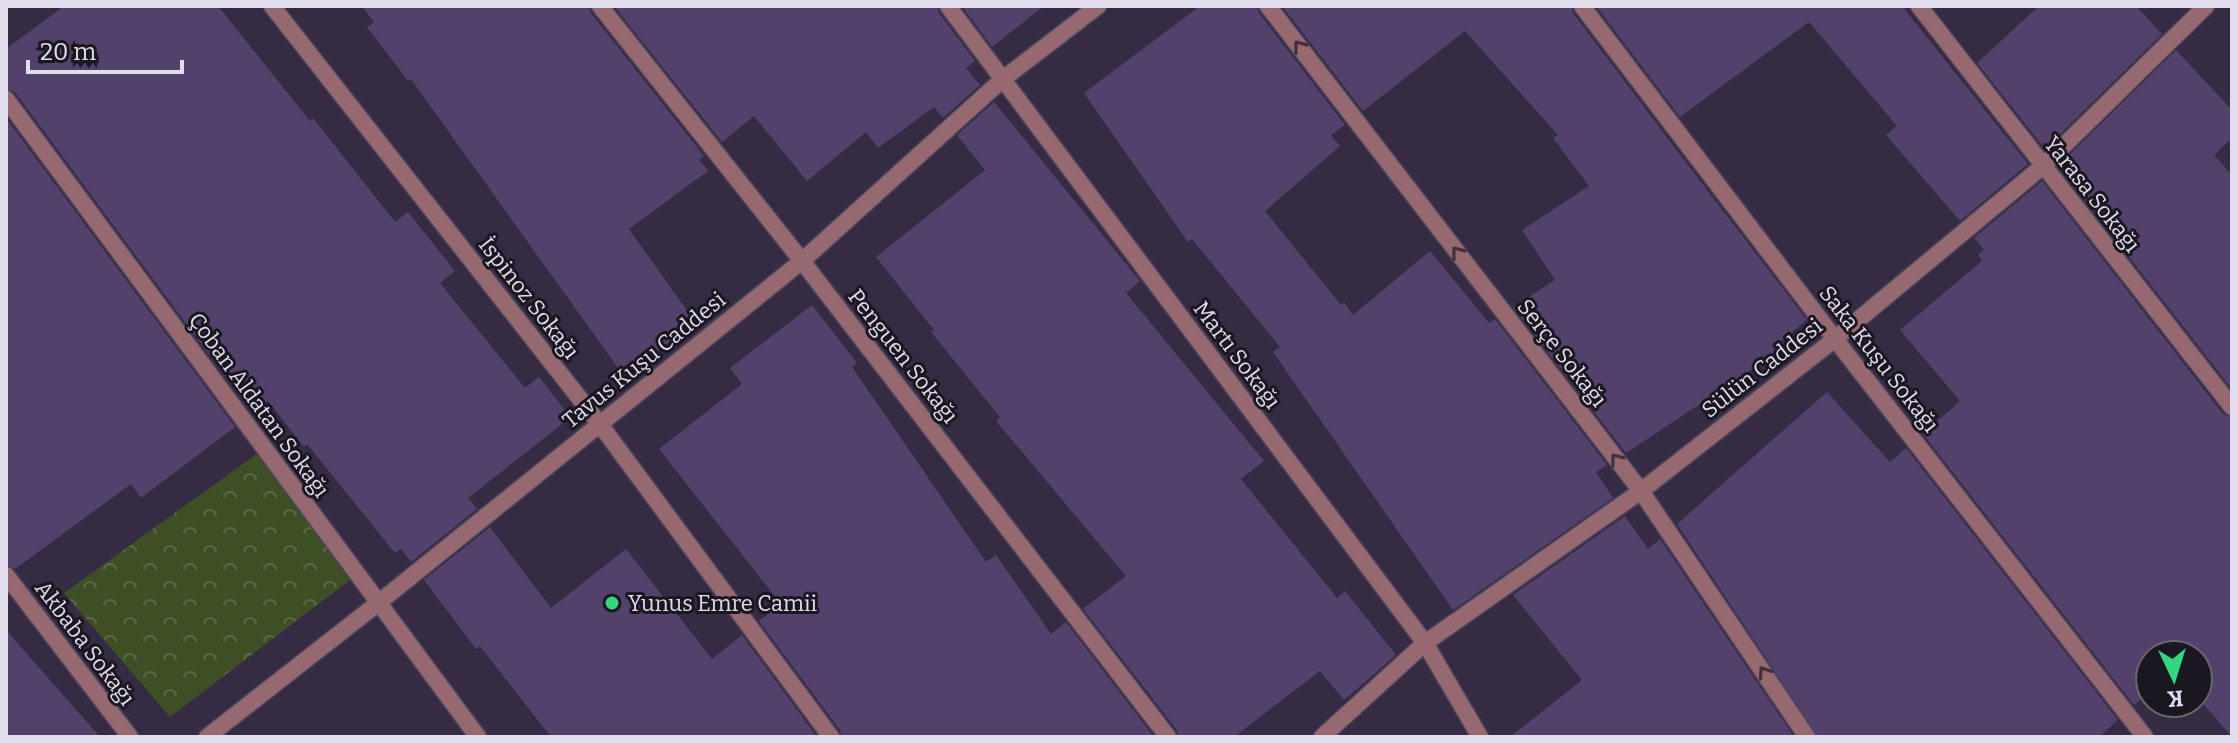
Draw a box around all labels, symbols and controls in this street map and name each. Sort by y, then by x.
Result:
scale bar [28,24,182,74]
text: 20 m [40,38,96,66]
one-way arrow [1295,40,1309,55]
street label: Yarasa Sokağı [2038,130,2146,258]
street label: İspinoz Sokağı [473,232,585,365]
one-way arrow [1453,247,1467,261]
street label: Saka Kuşu Sokağı [1813,280,1945,438]
street label: Penguen Sokağı [842,283,964,429]
street label: Tavus Kuşu Caddesi [557,286,731,434]
street label: Serçe Sokağı [1512,294,1613,413]
street label: Martı Sokağı [1188,296,1287,415]
street label: Çoban Aldatan Sokağı [183,307,335,503]
street label: Sülün Caddesi [1696,312,1828,424]
one-way arrow [1611,453,1625,468]
street label: Akbaba Sokağı [29,575,141,711]
place label: Yunus Emre Camii [628,590,818,617]
marker: Yunus Emre Camii [603,594,621,612]
north arrow [2134,639,2214,719]
one-way arrow [1759,667,1774,681]
text: K [2166,684,2184,712]

